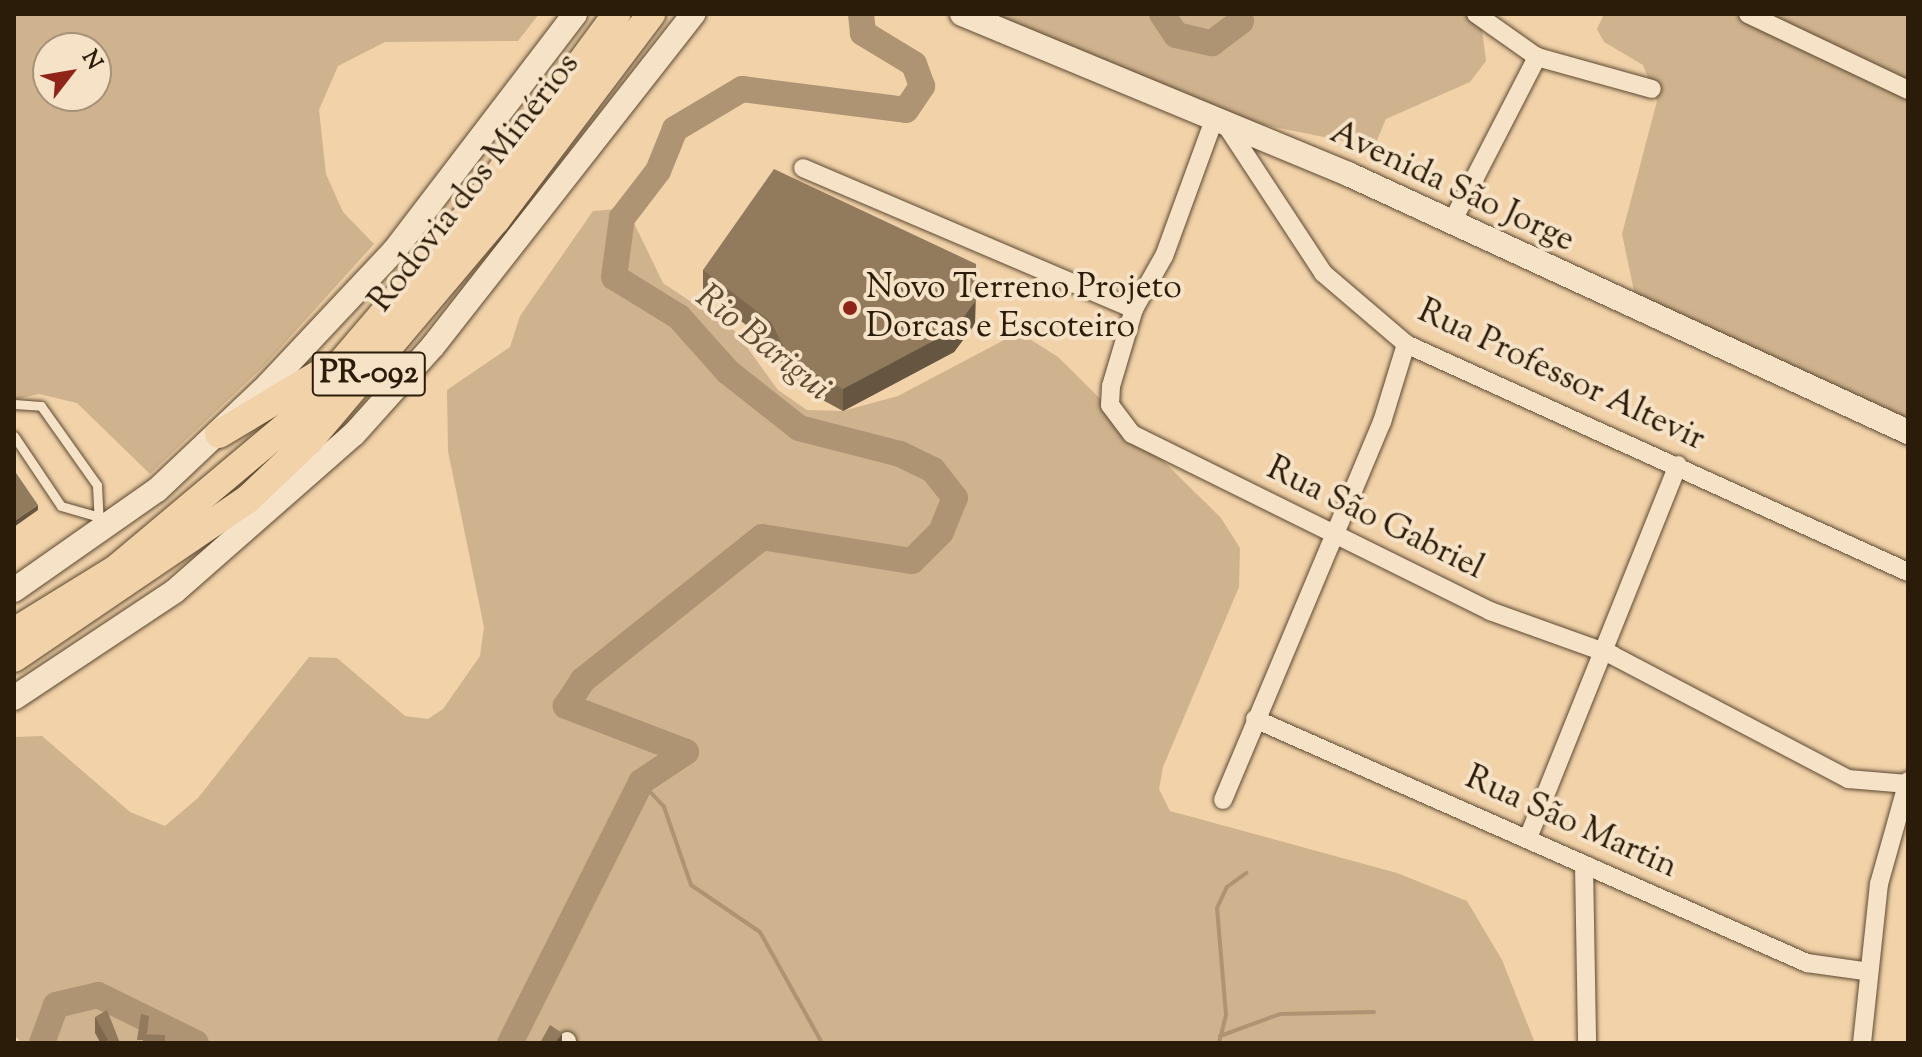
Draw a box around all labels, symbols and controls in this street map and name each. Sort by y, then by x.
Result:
north arrow [32,32,112,112]
text: N [73,45,109,76]
street label: Rodovia dos Minérios [361,45,589,321]
street label: Avenida São Jorge [1323,113,1581,261]
place label: Novo Terreno Projeto Dorcas e Escoteiro [866,268,1182,348]
water label: Rio Barigui [686,276,838,412]
street label: Rua Professor Altevir [1411,292,1711,460]
marker: Novo Terreno Projeto Dorcas e Escoteiro [841,299,859,317]
road number: PR-092 [311,346,427,402]
street label: Rua São Gabriel [1260,449,1490,589]
street label: Rua São Martin [1459,758,1683,888]

